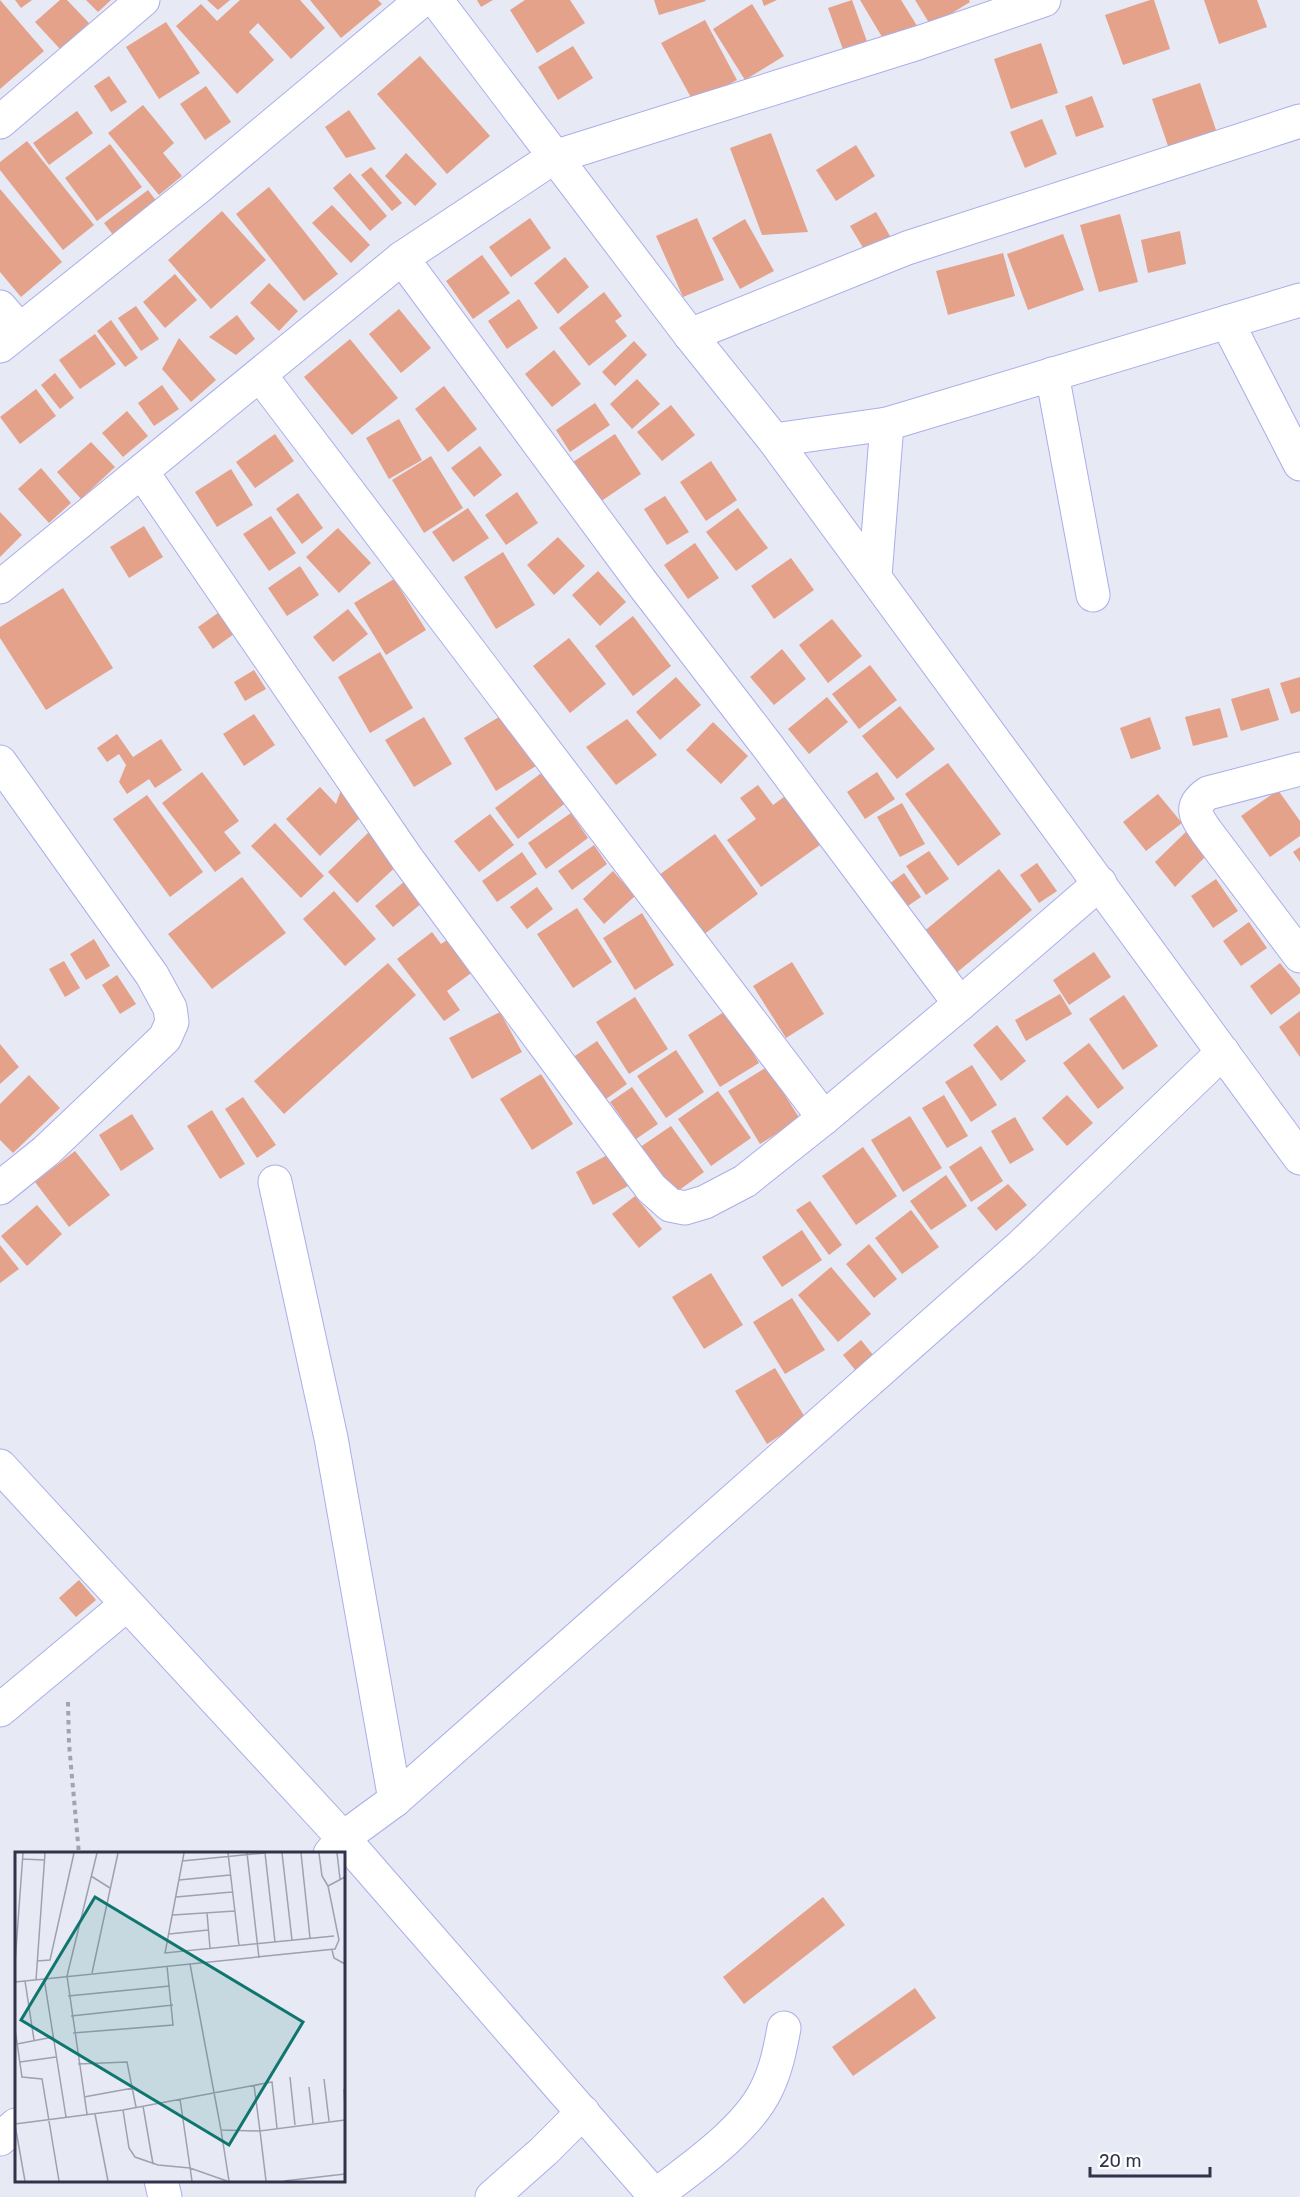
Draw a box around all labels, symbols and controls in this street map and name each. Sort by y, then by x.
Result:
inset map [15,1852,345,2182]
scale bar [1090,2140,1210,2178]
text: 20 m [1099,2150,1141,2172]

